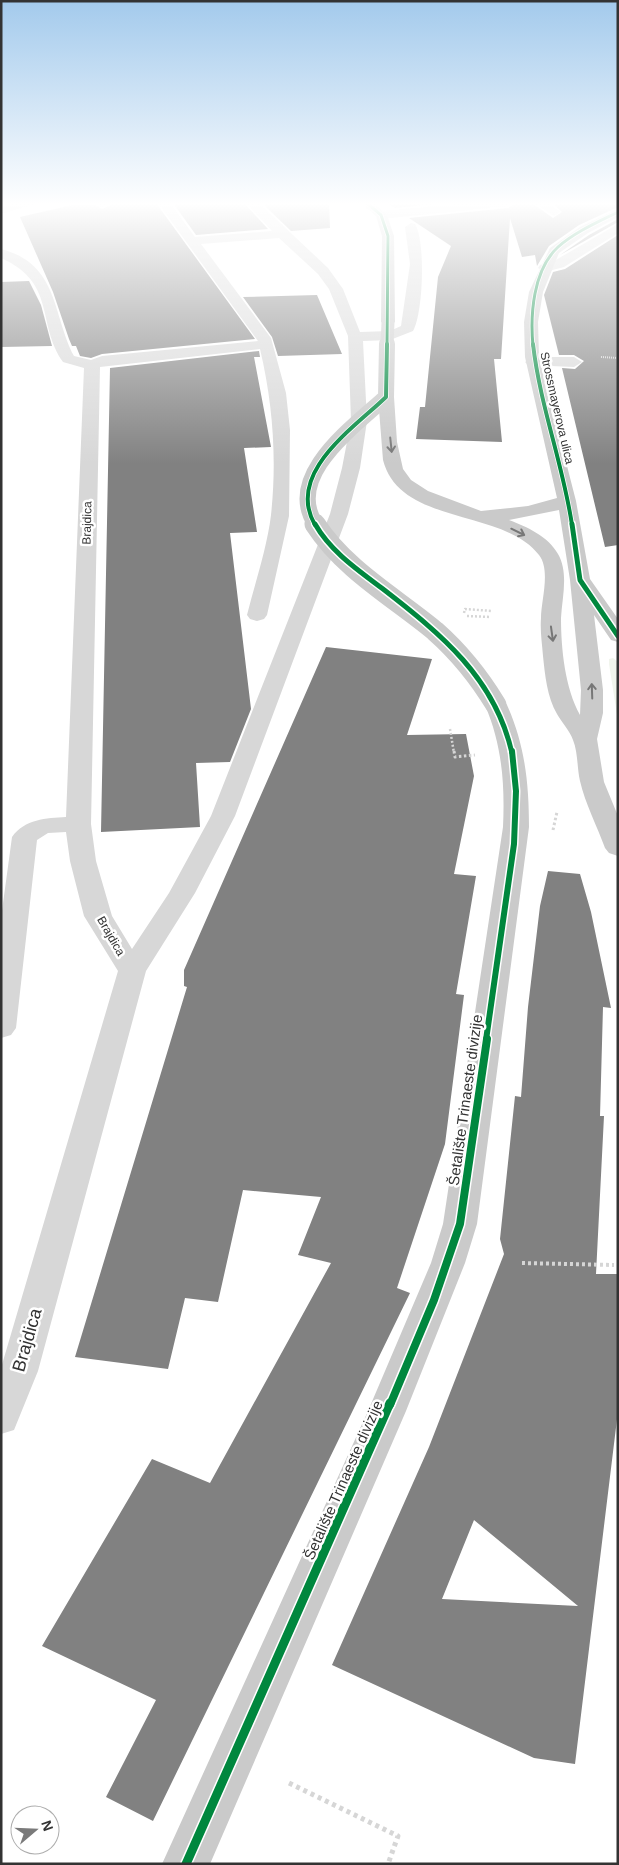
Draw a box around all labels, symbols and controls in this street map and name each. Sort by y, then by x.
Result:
street label: Strossmayerova ulica [537,351,577,466]
one-way arrow [386,437,396,453]
street label: Brajdica [80,501,94,545]
one-way arrow [510,527,525,537]
one-way arrow [548,626,558,642]
one-way arrow [587,684,596,700]
street label: Brajdica [94,914,128,959]
street label: Šetalište Trinaeste divizije [445,1013,485,1187]
street label: Brajdica [8,1305,46,1374]
street label: Šetalište Trinaeste divizije [300,1398,386,1562]
north arrow [10,1805,60,1855]
text: N [38,1818,57,1833]

